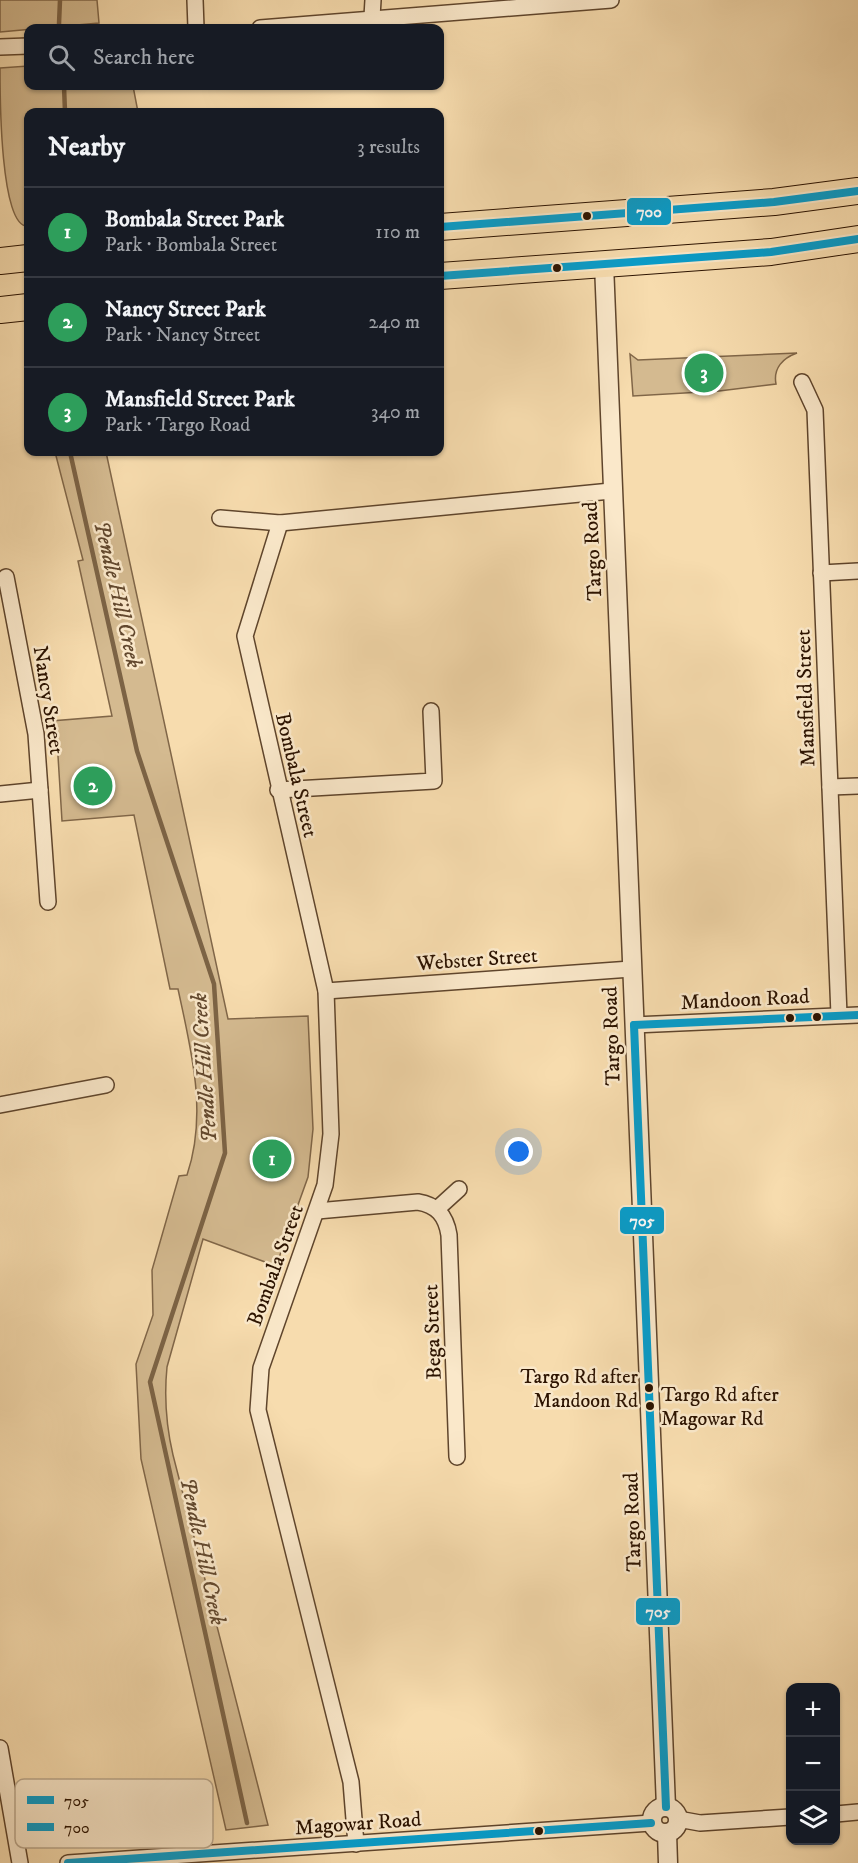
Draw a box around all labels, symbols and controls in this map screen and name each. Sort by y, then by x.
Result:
search box [24,24,444,90]
icon: search [45,41,78,74]
text: Search here [93,44,195,71]
text: Nearby [48,131,125,164]
text: 3 results [357,135,420,160]
line badge: 700 [626,197,672,226]
text: 700 [636,202,662,222]
text: Bombala Street Park [105,206,284,233]
unlabelled marker [581,210,593,222]
text: 1 [64,220,71,245]
text: 110 m [375,220,420,245]
text: Park · Bombala Street [105,233,277,258]
unlabelled marker [551,262,563,274]
text: Nancy Street Park [105,296,266,323]
text: 2 [63,310,72,335]
text: 240 m [369,310,420,335]
text: Park · Nancy Street [105,323,260,348]
pin: 3 [684,350,724,395]
text: Mansfield Street Park [105,386,295,413]
text: 3 [64,400,71,425]
text: 340 m [371,400,420,425]
text: Park · Targo Road [105,413,250,438]
street label: Targo Road [577,500,609,601]
water label: Pendle Hill Creek [88,518,148,671]
street label: Mansfield Street [791,628,821,767]
street label: Nancy Street [27,644,69,757]
street label: Bombala Street [269,710,323,840]
pin: 2 [74,764,112,808]
street label: Webster Street [415,943,539,977]
street label: Mandoon Road [680,984,811,1016]
street label: Targo Road [597,985,627,1086]
water label: Pendle Hill Creek [186,991,223,1144]
unlabelled marker [811,1011,823,1023]
unlabelled marker [784,1012,796,1024]
pin: 1 [252,1136,292,1182]
your location [504,1137,533,1166]
street label: Bombala Street [242,1201,310,1330]
line badge: 705 [619,1206,665,1235]
text: 705 [630,1211,655,1231]
street label: Bega Street [418,1284,448,1380]
place label: Targo Rd after Mandoon Rd [520,1365,639,1414]
marker: Targo Rd after Mandoon Rd [643,1382,655,1394]
place label: Targo Rd after Magowar Rd [661,1383,779,1432]
marker: Targo Rd after Magowar Rd [644,1400,656,1412]
street label: Targo Road [618,1471,648,1572]
water label: Pendle Hill Creek [174,1475,231,1628]
line badge: 705 [635,1597,681,1626]
text: 705 [646,1602,671,1622]
map controls [786,1683,840,1845]
button: + [786,1683,840,1737]
button: − [786,1737,840,1791]
legend [15,1779,213,1848]
text: 705 [64,1791,89,1811]
button: layers [786,1791,840,1845]
street label: Magowar Road [294,1807,423,1841]
text: 700 [64,1818,90,1838]
unlabelled marker [533,1825,545,1837]

